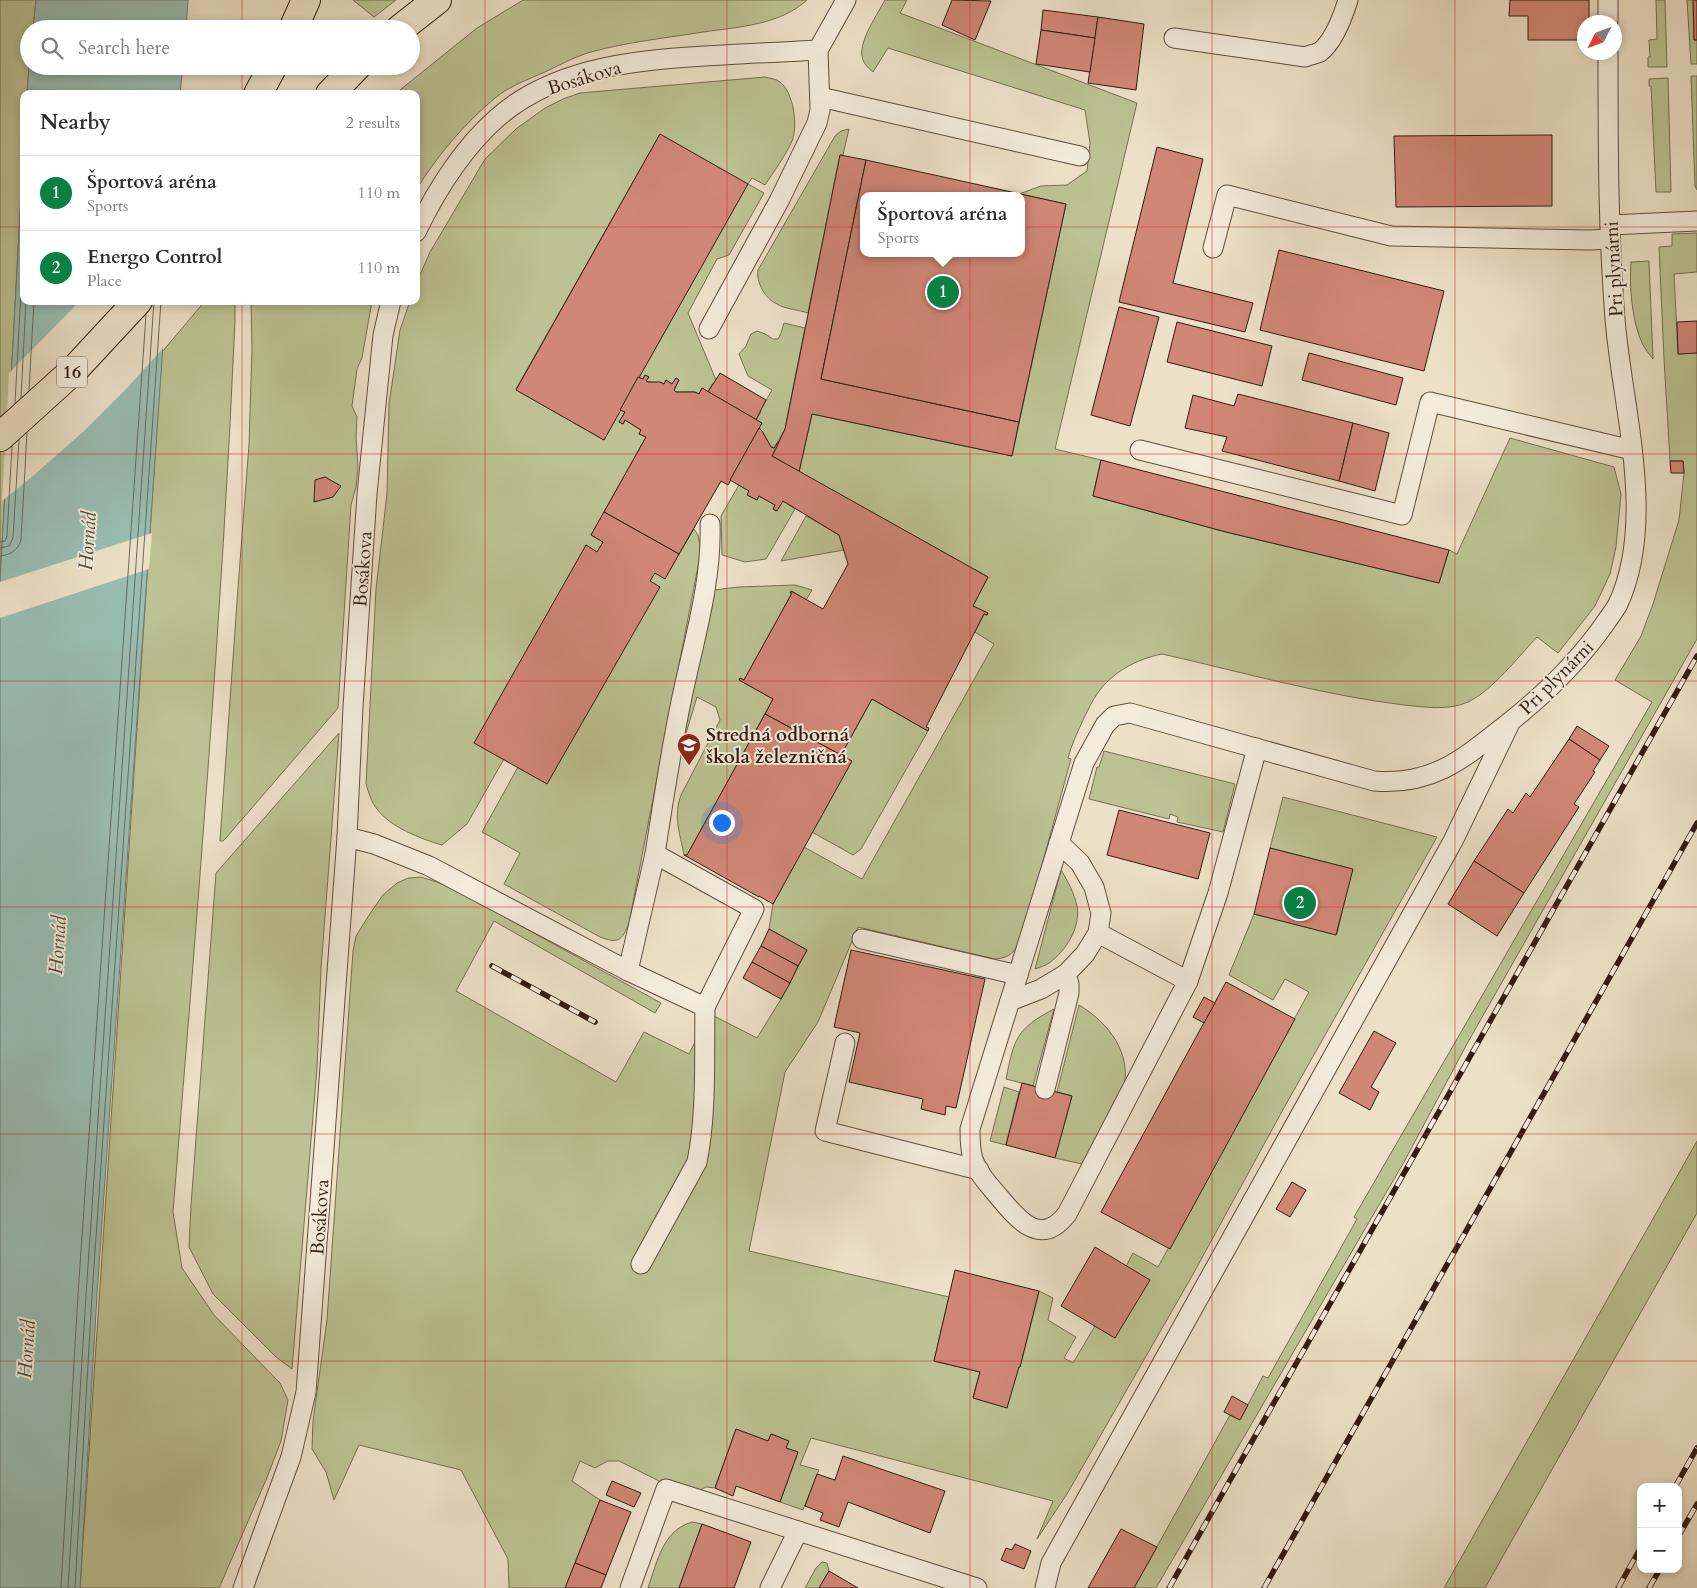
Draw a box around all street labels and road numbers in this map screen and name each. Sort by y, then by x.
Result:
street label: Bosákova [544,54,624,102]
street label: Pri plynárni [1599,220,1629,317]
road number: 16 [57,357,87,388]
street label: Bosákova [347,530,379,608]
street label: Pri plynárni [1514,635,1600,721]
street label: Bosákova [304,1178,336,1256]

